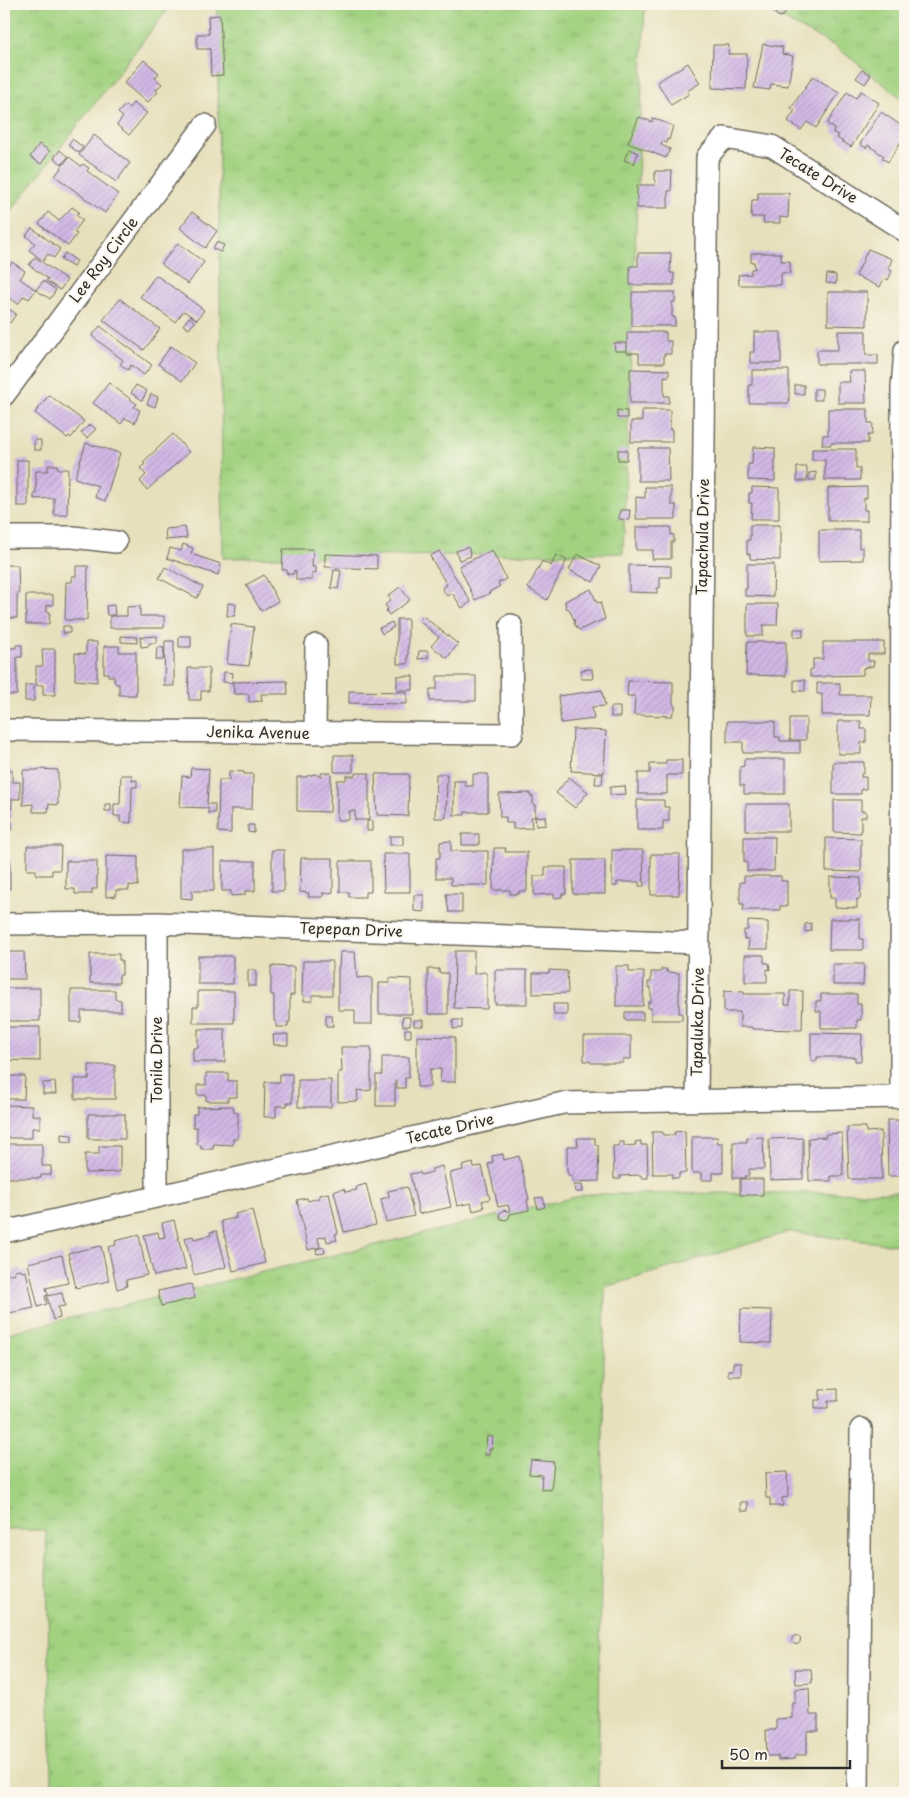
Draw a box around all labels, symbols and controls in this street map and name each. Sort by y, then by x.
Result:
street label: Tecate Drive [775,141,863,208]
street label: Lee Roy Circle [63,211,143,307]
street label: Tapachula Drive [689,478,714,596]
street label: Jenika Avenue [206,719,310,744]
street label: Tepepan Drive [299,915,403,942]
street label: Tapaluka Drive [684,967,709,1077]
street label: Tonila Drive [144,1017,167,1103]
street label: Tecate Drive [404,1106,496,1149]
scale bar [722,1737,849,1769]
text: 50 m [729,1742,768,1765]

